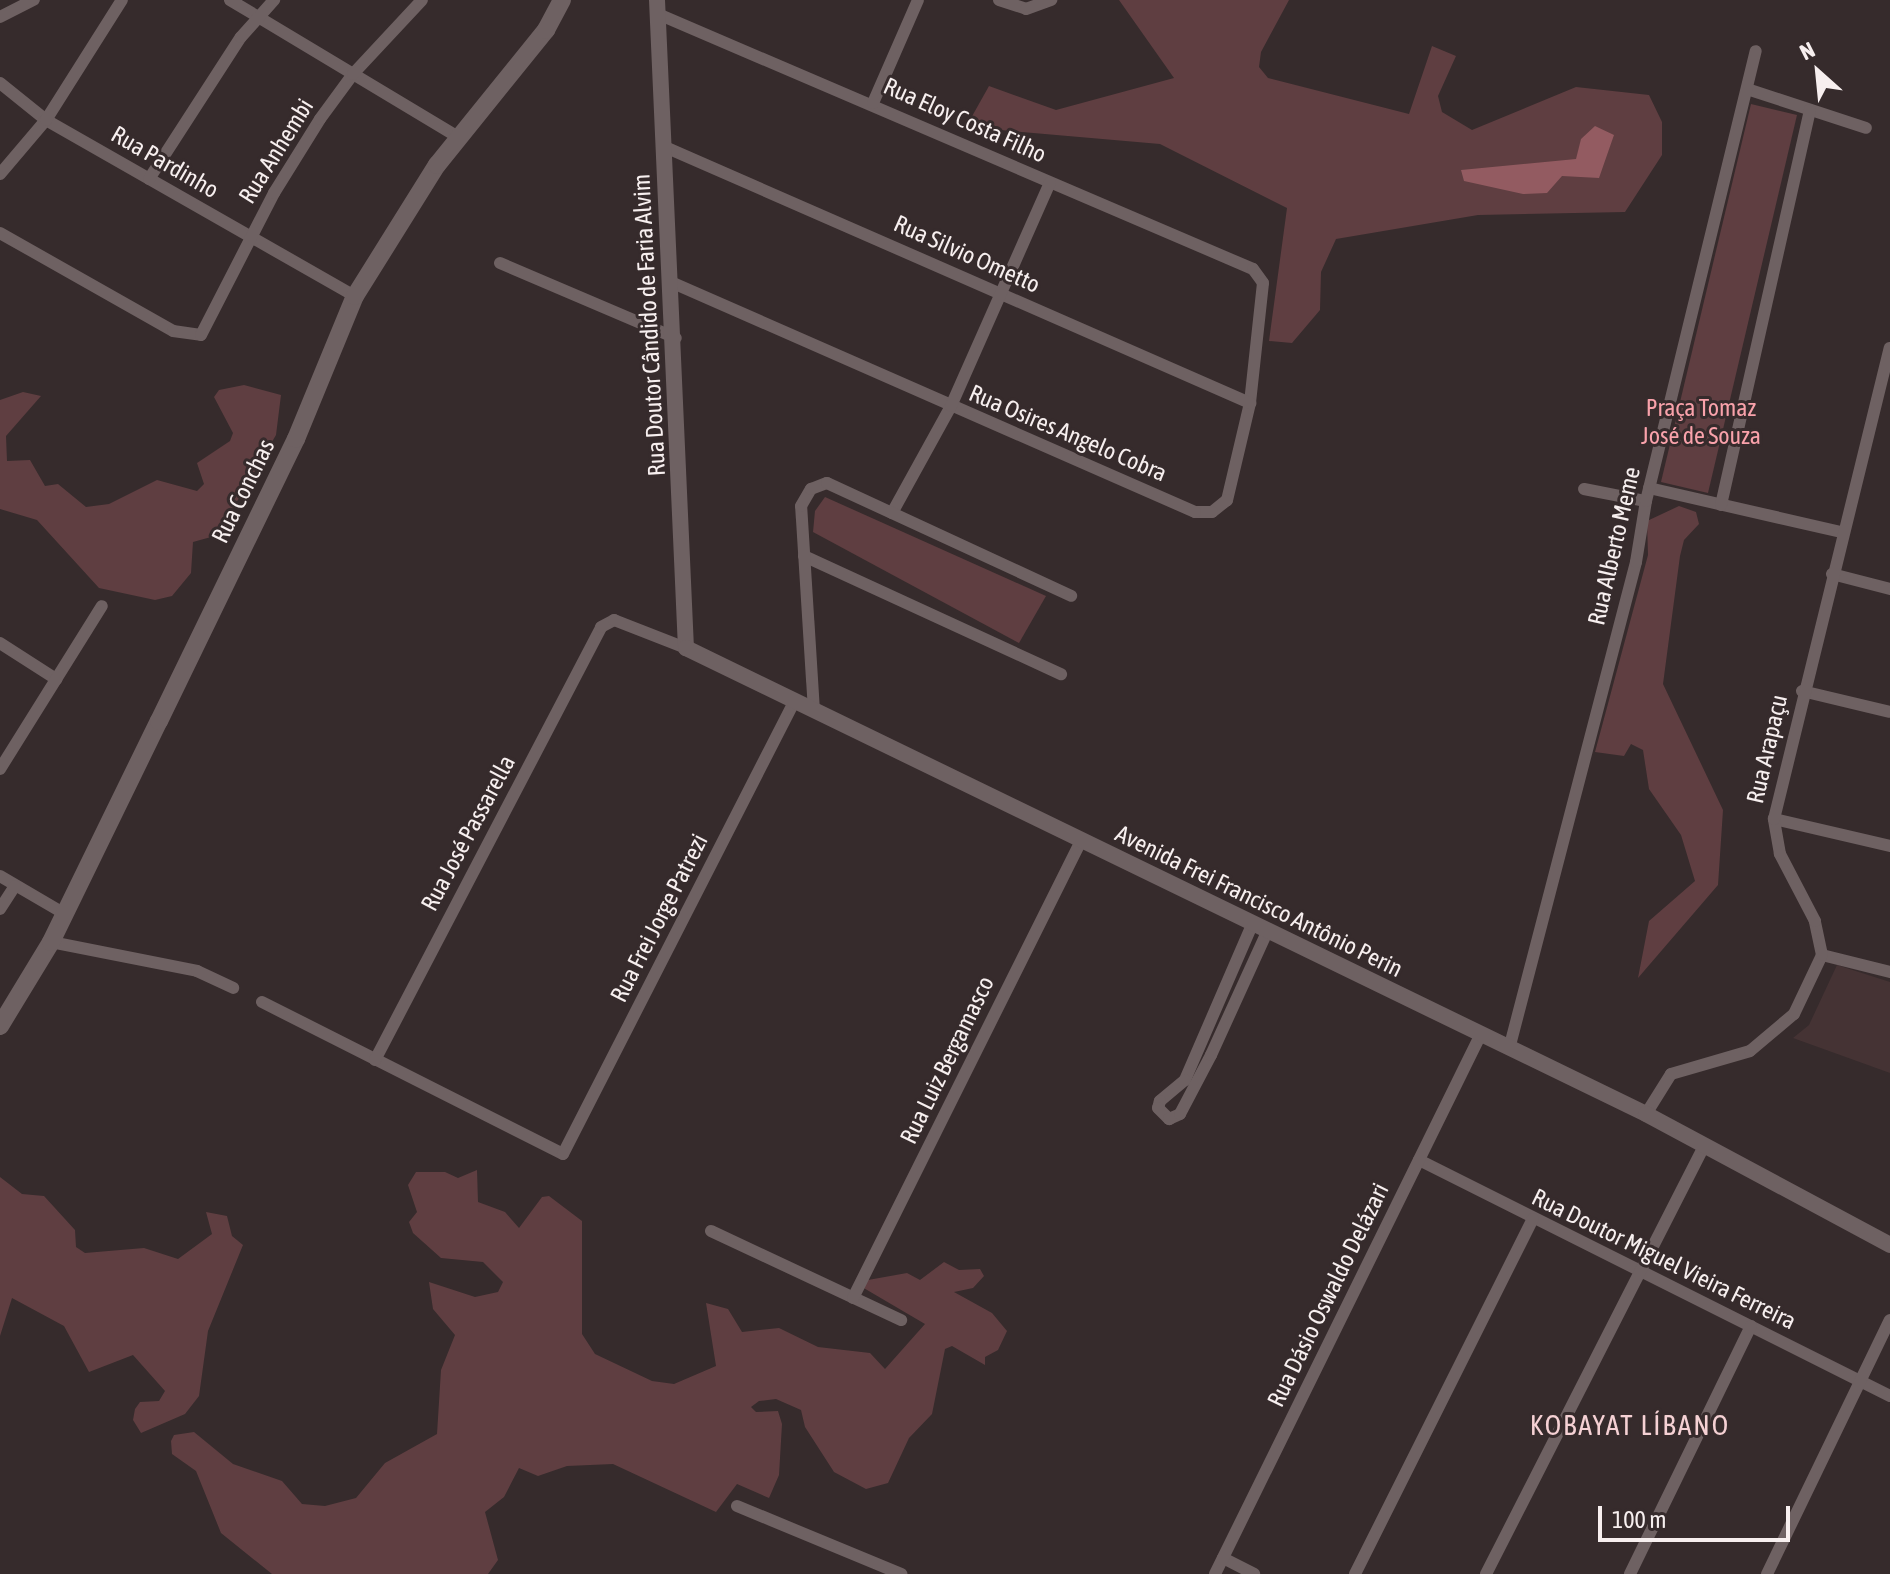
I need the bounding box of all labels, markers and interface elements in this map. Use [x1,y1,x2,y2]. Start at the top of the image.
north arrow [1778,32,1858,112]
text: N [1795,36,1819,65]
street label: Rua Eloy Costa Filho [879,71,1051,169]
street label: Rua Anhembi [232,93,320,209]
street label: Rua Pardinho [106,120,224,204]
street label: Rua Doutor Cândido de Faria Alvim [627,173,671,477]
street label: Rua Silvio Ometto [890,209,1044,299]
street label: Rua Osires Angelo Cobra [965,378,1171,488]
park label: Praça Tomaz José de Souza [1641,394,1761,450]
street label: Rua Conchas [206,434,280,548]
street label: Rua Alberto Meme [1582,464,1646,628]
street label: Rua Arapaçu [1741,692,1793,806]
street label: Rua José Passarella [415,750,521,916]
street label: Avenida Frei Francisco Antônio Perin [1111,819,1407,983]
street label: Rua Frei Jorge Patrezi [604,829,714,1007]
street label: Rua Luiz Bergamasco [894,971,1000,1149]
street label: Rua Dásio Oswaldo Delázari [1261,1178,1395,1412]
street label: Rua Doutor Miguel Vieira Ferreira [1527,1183,1801,1335]
district label: KOBAYAT LÍBANO [1530,1408,1730,1442]
scale bar [1602,1490,1794,1540]
text: 100 m [1612,1506,1666,1533]

